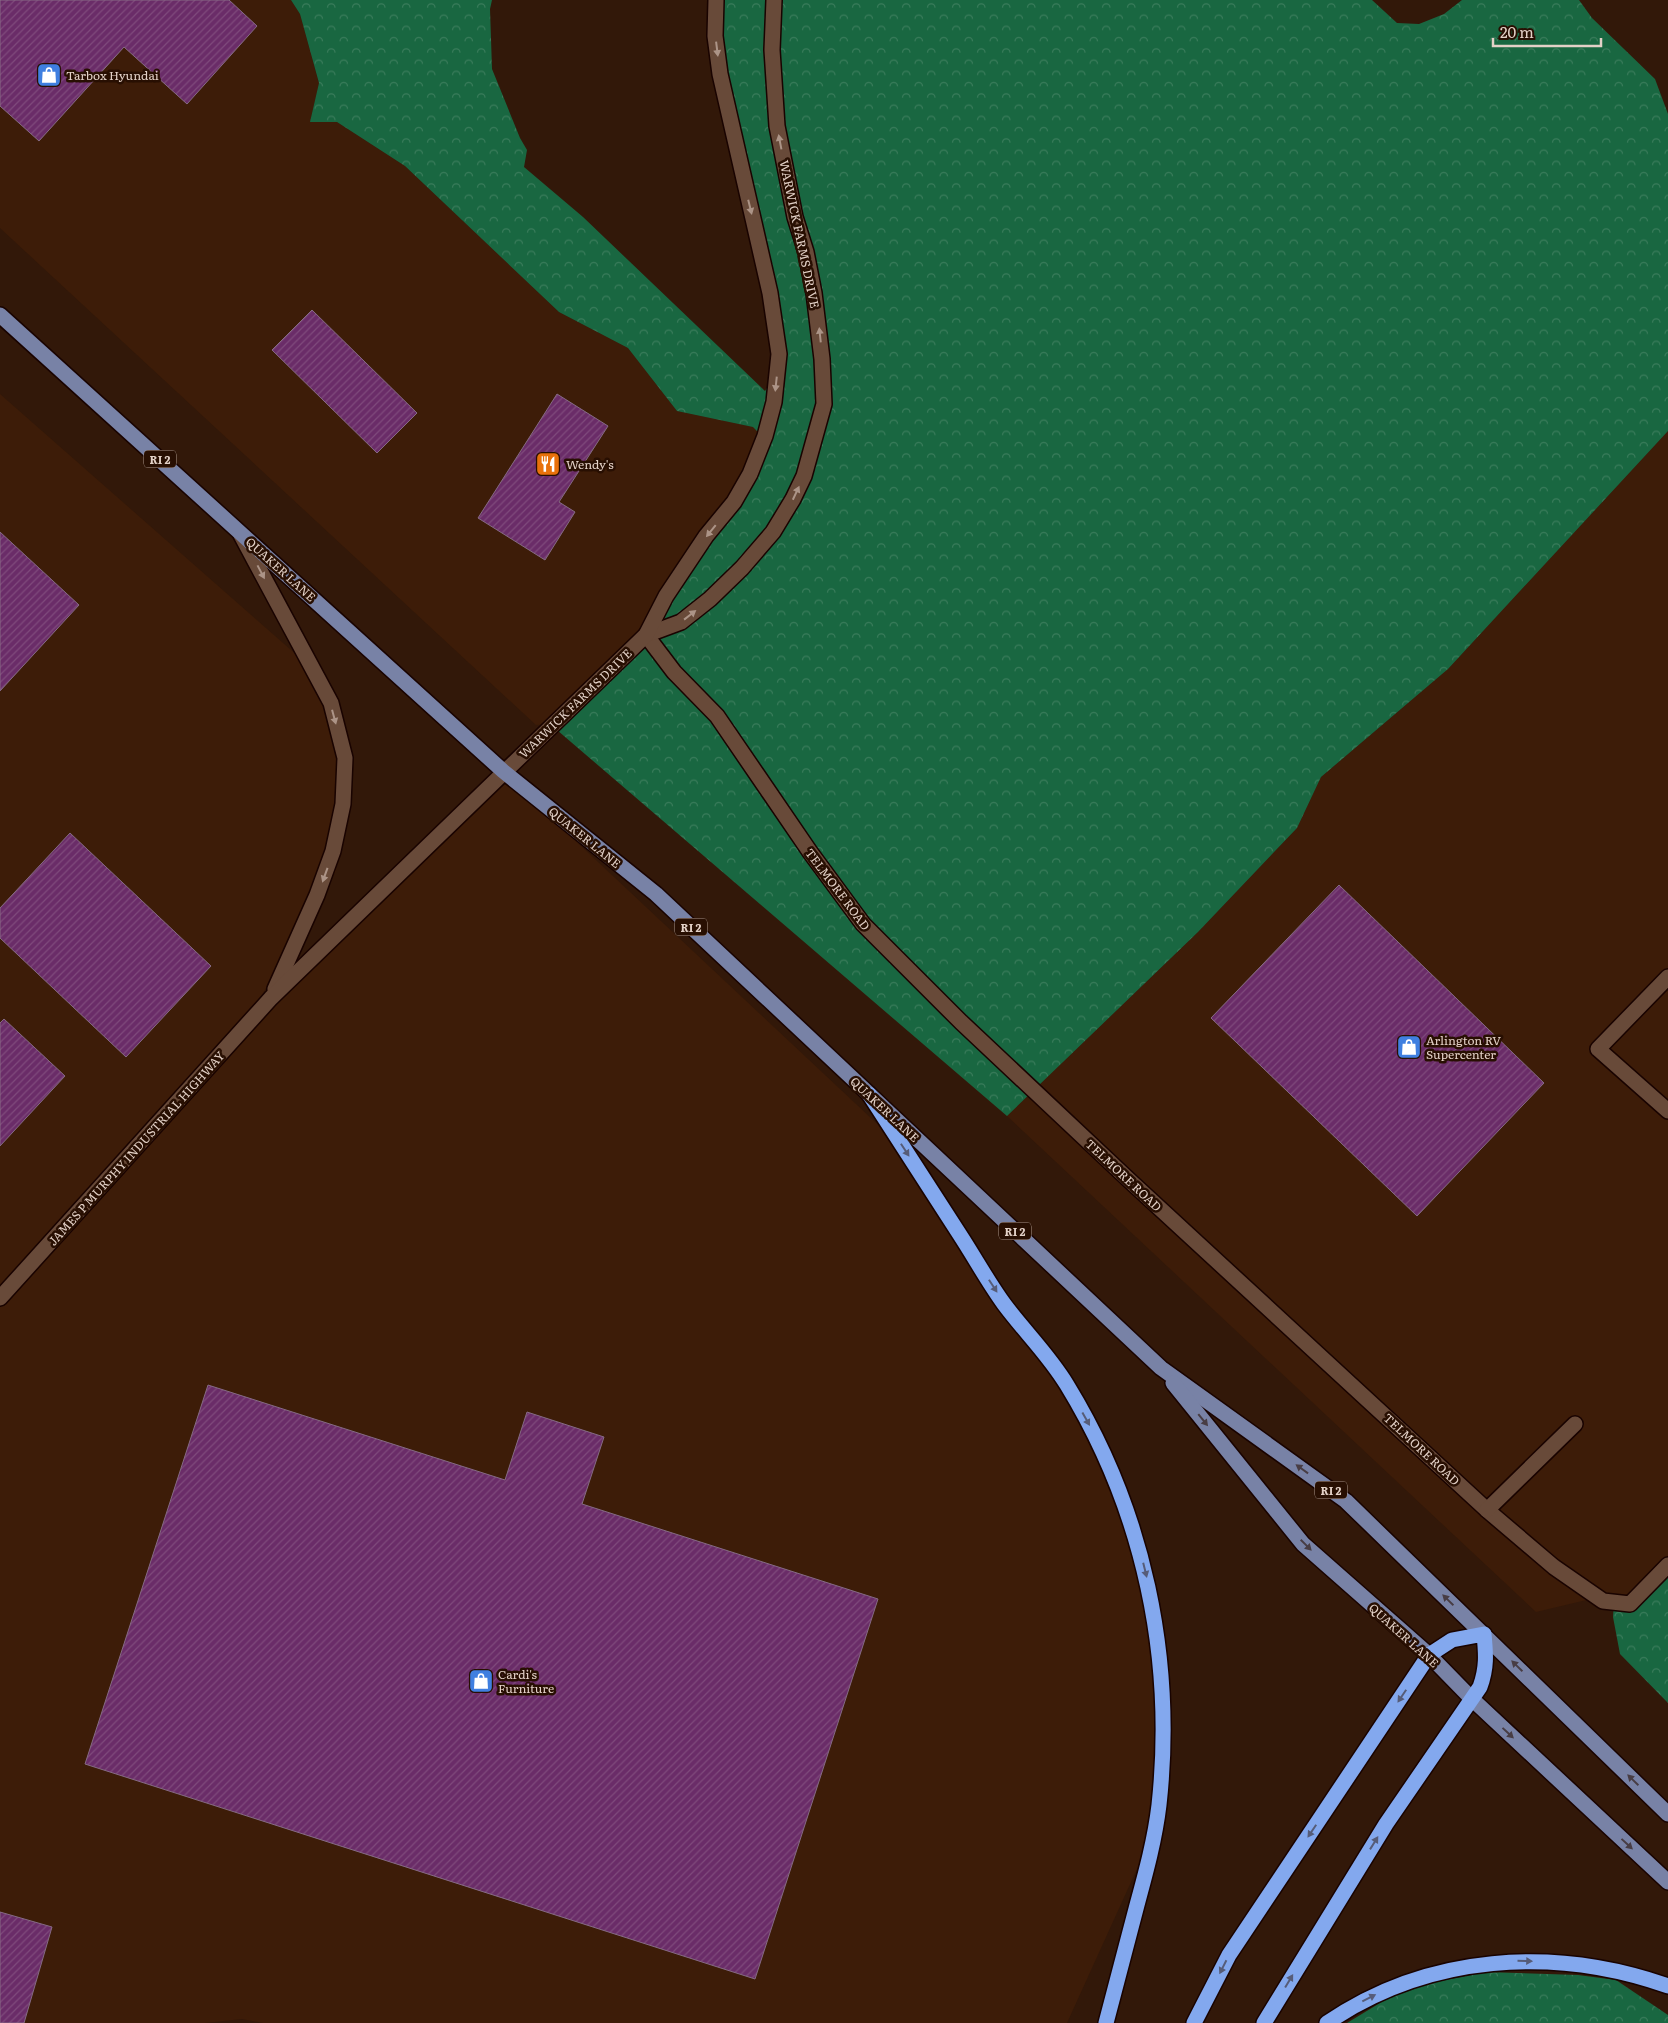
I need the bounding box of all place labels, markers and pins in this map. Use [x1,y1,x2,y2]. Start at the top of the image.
shop icon: Tarbox Hyundai [36,62,62,88]
place label: Tarbox Hyundai [66,66,159,84]
restaurant icon: Wendy's [535,451,561,477]
place label: Wendy's [566,455,614,473]
place label: Arlington RV Supercenter [1426,1031,1501,1063]
shop icon: Arlington RV Supercenter [1396,1034,1422,1060]
place label: Cardi's Furniture [498,1665,554,1697]
shop icon: Cardi's Furniture [468,1668,494,1694]

